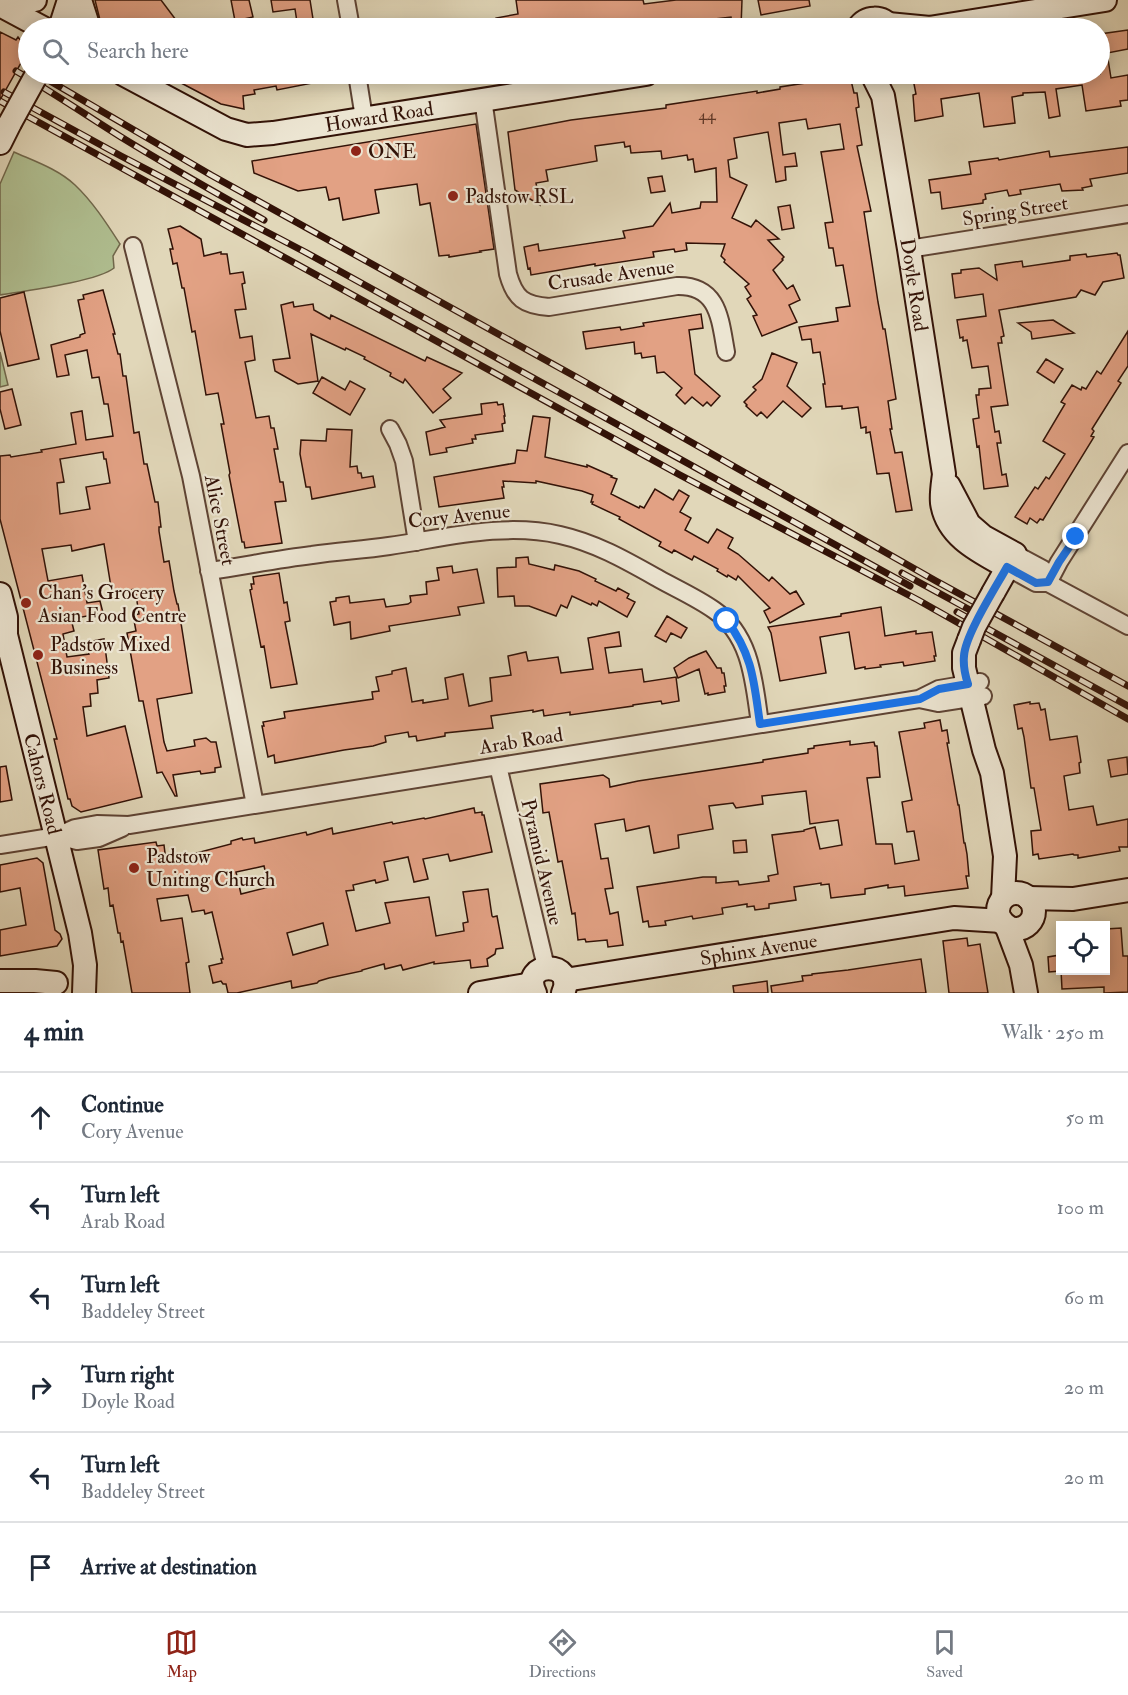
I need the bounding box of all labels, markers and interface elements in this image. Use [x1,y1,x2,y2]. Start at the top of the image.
search box [18,18,1110,84]
icon: search [39,35,72,68]
text: Search here [87,37,189,65]
street label: Howard Road [323,95,435,137]
house number: 44 [698,105,717,125]
place label: ONE [368,139,416,164]
marker: ONE [349,144,363,158]
place label: Padstow RSL [465,184,574,209]
marker: Padstow RSL [446,189,460,203]
street label: Spring Street [960,190,1070,233]
street label: Doyle Road [895,236,934,333]
street label: Crusade Avenue [546,254,676,296]
street label: Alice Street [199,472,241,568]
street label: Cory Avenue [407,498,511,534]
route end [1062,523,1088,549]
place label: Chan's Grocery Asian Food Centre [37,580,186,628]
marker: Chan's Grocery Asian Food Centre [19,596,33,610]
route start [713,607,739,633]
place label: Padstow Mixed Business [50,632,170,680]
marker: Padstow Mixed Business [31,648,45,662]
street label: Arab Road [476,722,565,760]
street label: Cahors Road [18,731,68,837]
street label: Pyramid Avenue [515,796,569,928]
place label: Padstow Uniting Church [146,844,276,892]
marker: Padstow Uniting Church [127,861,141,875]
map controls [1056,921,1110,975]
button: locate [1056,921,1110,975]
street label: Sphinx Avenue [698,927,819,971]
text: 4 min [24,1016,84,1048]
text: Walk · 250 m [1001,1020,1104,1045]
text: Continue [81,1091,164,1119]
icon: ahead [24,1101,57,1134]
text: 50 m [1065,1105,1104,1130]
text: Cory Avenue [81,1119,184,1144]
text: Turn left [81,1181,160,1209]
icon: left [24,1191,57,1224]
text: 100 m [1057,1195,1104,1220]
text: Arab Road [81,1209,165,1234]
text: Turn left [81,1271,160,1299]
icon: left [24,1281,57,1314]
text: 60 m [1064,1285,1104,1310]
text: Baddeley Street [81,1299,205,1324]
text: Turn right [81,1361,174,1389]
icon: right [24,1371,57,1404]
text: 20 m [1064,1375,1104,1400]
text: Doyle Road [81,1389,175,1414]
text: Turn left [81,1451,160,1479]
icon: left [24,1461,57,1494]
text: 20 m [1064,1465,1104,1490]
text: Baddeley Street [81,1479,205,1504]
icon: arrive [24,1551,57,1584]
text: Arrive at destination [81,1553,257,1581]
tab: Map [165,1626,198,1682]
tab: Directions [529,1626,596,1682]
tab: Saved [926,1626,963,1682]

